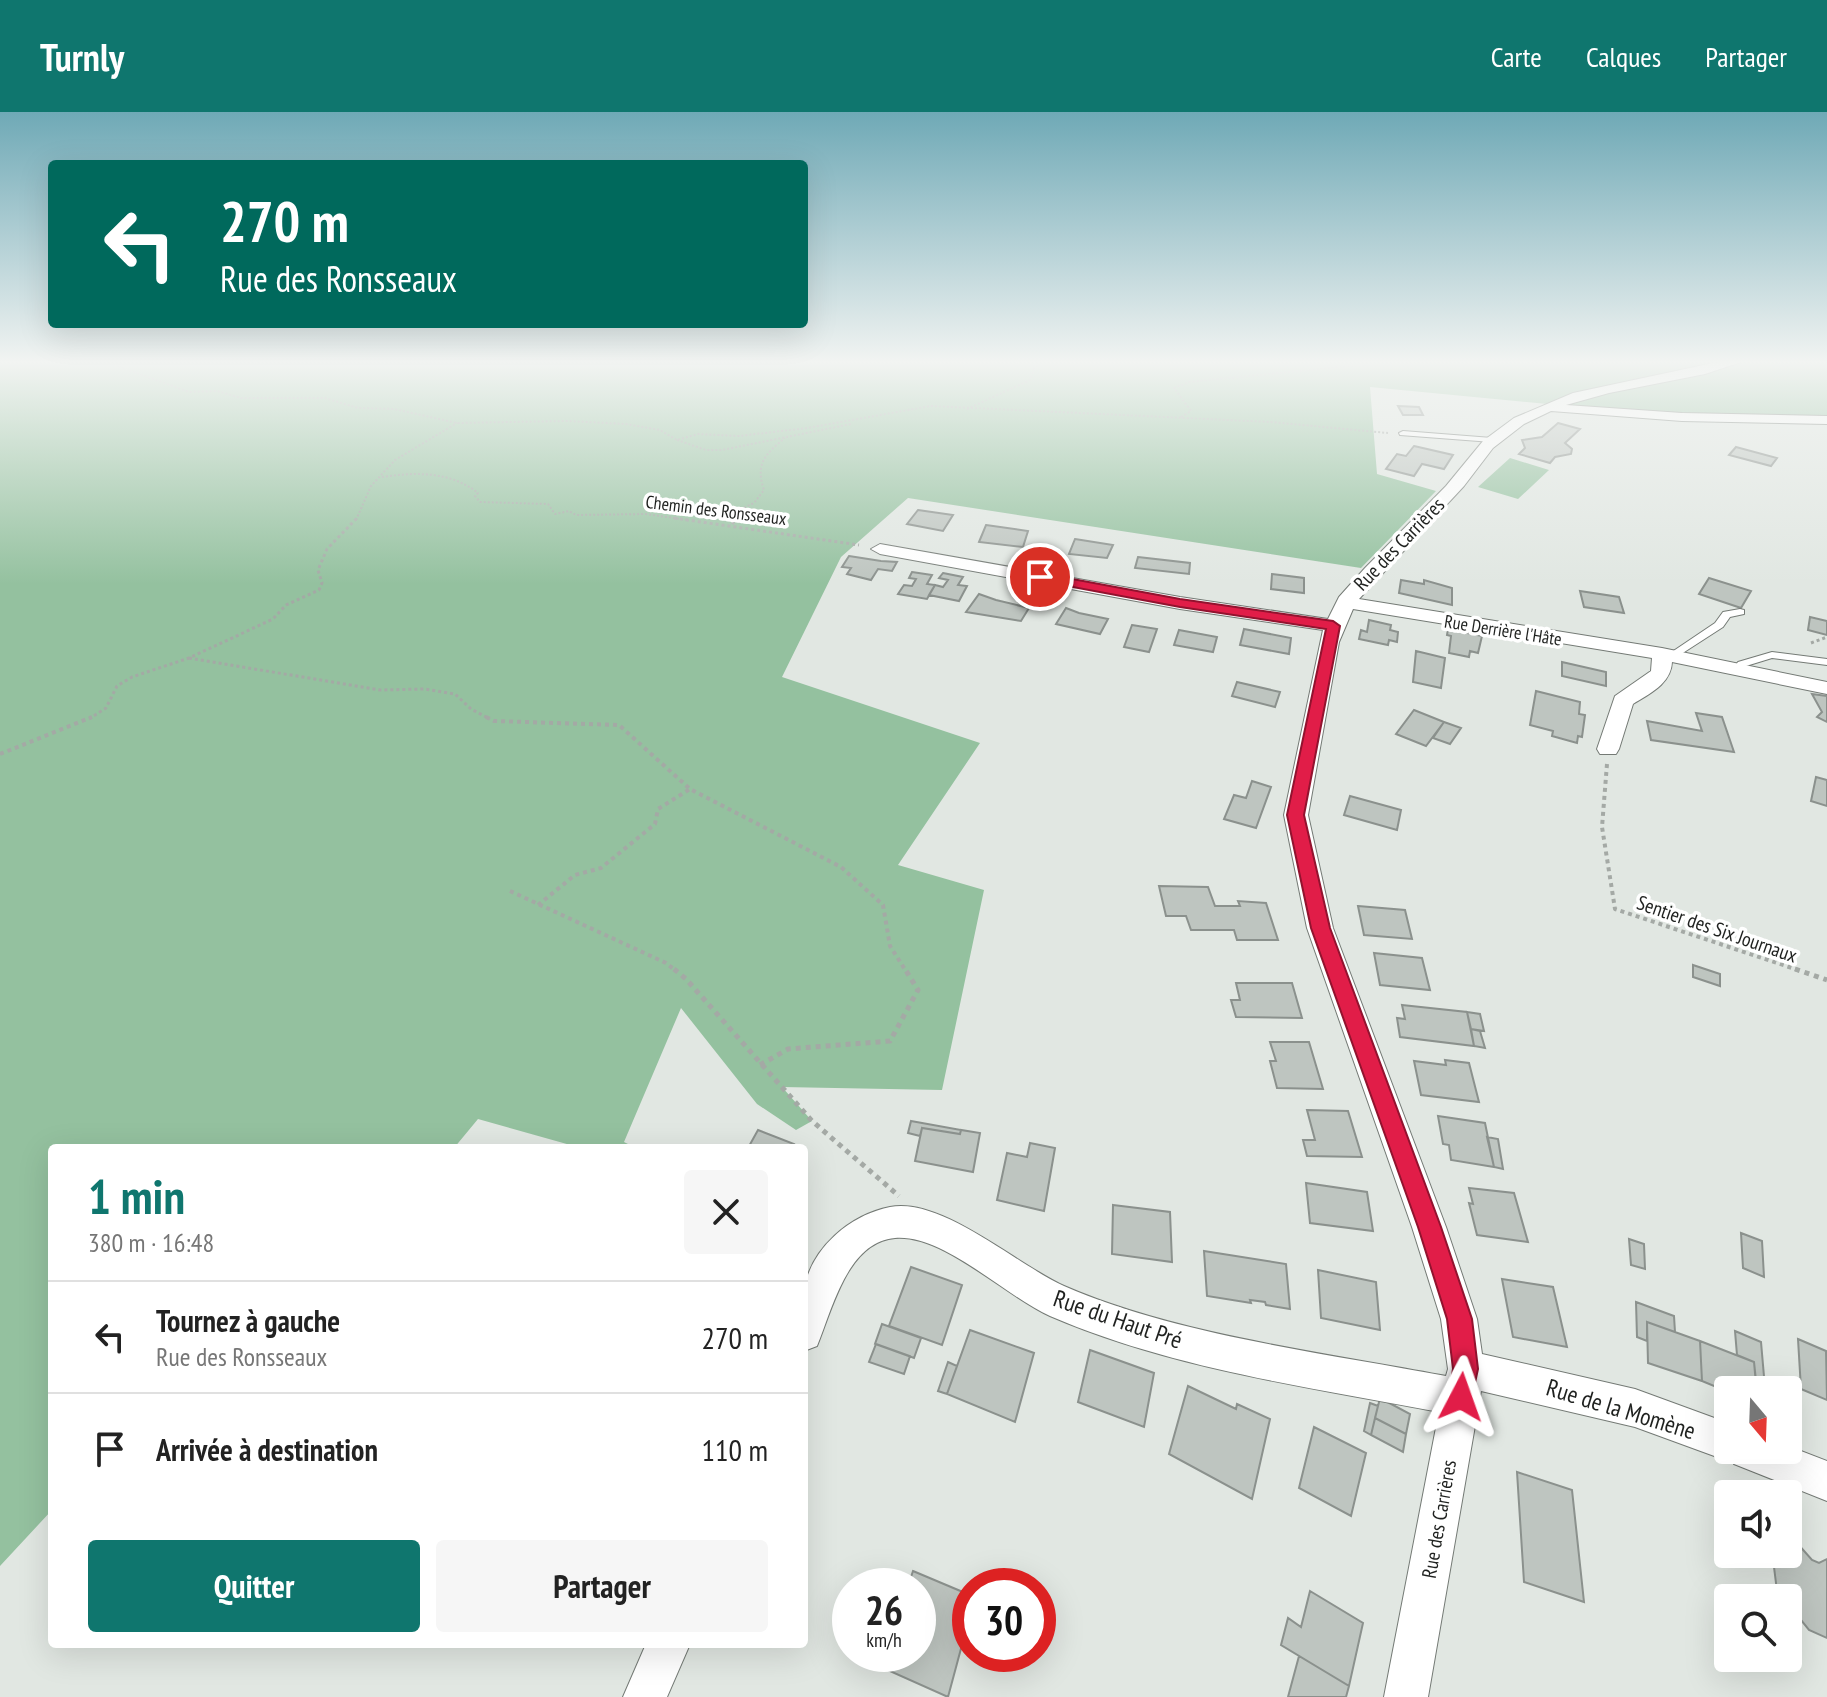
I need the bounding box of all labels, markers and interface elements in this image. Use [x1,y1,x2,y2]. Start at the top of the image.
text: Turnly [40,32,124,81]
text: Carte [1491,38,1542,75]
text: Calques [1586,38,1661,75]
text: Partager [1705,38,1787,75]
text: 270 m [220,185,349,257]
icon: left [88,192,192,296]
text: Rue des Ronsseaux [220,255,457,302]
street label: Chemin des Ronsseaux [644,490,788,530]
street label: Rue des Carrières [1348,492,1450,596]
pin [1006,543,1074,611]
icon: arrive [1018,555,1062,599]
street label: Rue Derrière l'Hâte [1443,609,1563,651]
street label: Sentier des Six Journaux [1634,889,1800,969]
text: 1 min [88,1165,185,1227]
button: close [684,1170,768,1254]
text: 380 m · 16:48 [88,1226,214,1259]
street label: Rue du Haut Pré [1050,1283,1186,1355]
text: Tournez à gauche [156,1301,340,1340]
icon: left [88,1315,132,1359]
text: 270 m [702,1318,768,1357]
text: Rue des Ronsseaux [156,1340,327,1373]
position arrow [1419,1355,1503,1439]
street label: Rue de la Momène [1543,1372,1699,1446]
north arrow [1714,1376,1802,1464]
map controls [1714,1376,1802,1672]
icon: arrive [88,1427,132,1471]
text: Arrivée à destination [156,1430,378,1469]
text: 110 m [702,1430,768,1469]
street label: Rue des Carrières [1416,1458,1462,1580]
button: sound [1714,1480,1802,1568]
button: Quitter [88,1540,420,1632]
button: Partager [436,1540,768,1632]
speed limit sign: 30 [952,1568,1056,1672]
text: 26 [865,1584,903,1636]
button: search [1714,1584,1802,1672]
text: km/h [866,1627,902,1653]

